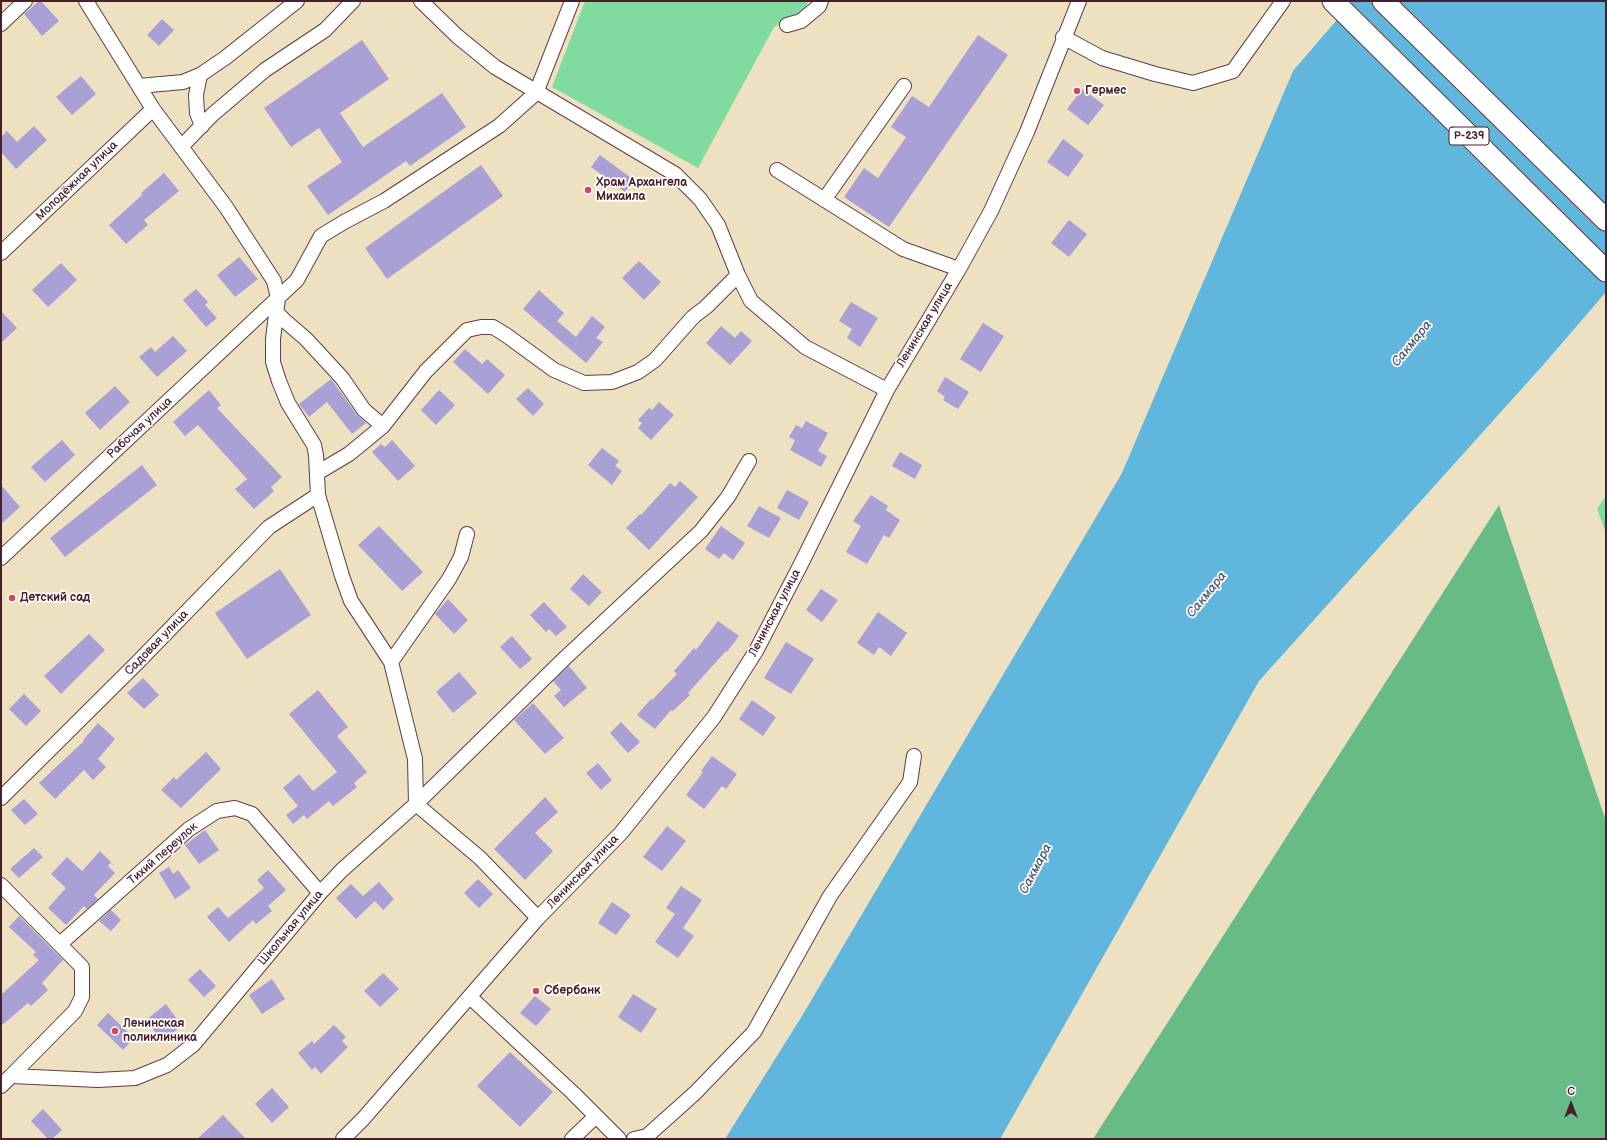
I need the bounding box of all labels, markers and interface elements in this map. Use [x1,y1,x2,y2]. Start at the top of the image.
place label: Гермес [1085,84,1126,98]
marker: Гермес [1072,86,1082,96]
road number: Р-239 [1449,127,1489,145]
street label: Молодёжная улица [33,138,121,224]
place label: Храм Архангела Михаила [596,176,687,204]
marker: Храм Архангела Михаила [583,185,593,195]
street label: Ленинская улица [894,280,956,370]
water label: Сакмара [1389,318,1435,370]
street label: Рабочая улица [104,394,176,462]
street label: Ленинская улица [746,567,804,659]
water label: Сакмара [1184,569,1230,621]
place label: Детский сад [20,591,90,605]
marker: Детский сад [7,593,17,603]
street label: Садовая улица [122,607,192,679]
street label: Тихий переулок [125,820,201,888]
street label: Ленинская улица [544,832,622,912]
water label: Сакмара [1016,841,1056,897]
street label: Школьная улица [255,887,327,969]
place label: Сбербанк [544,984,601,998]
marker: Сбербанк [531,986,541,996]
place label: Ленинская поликлиника [123,1017,197,1045]
marker: Ленинская поликлиника [110,1026,120,1036]
north arrow [1551,1084,1591,1124]
text: С [1567,1085,1575,1098]

